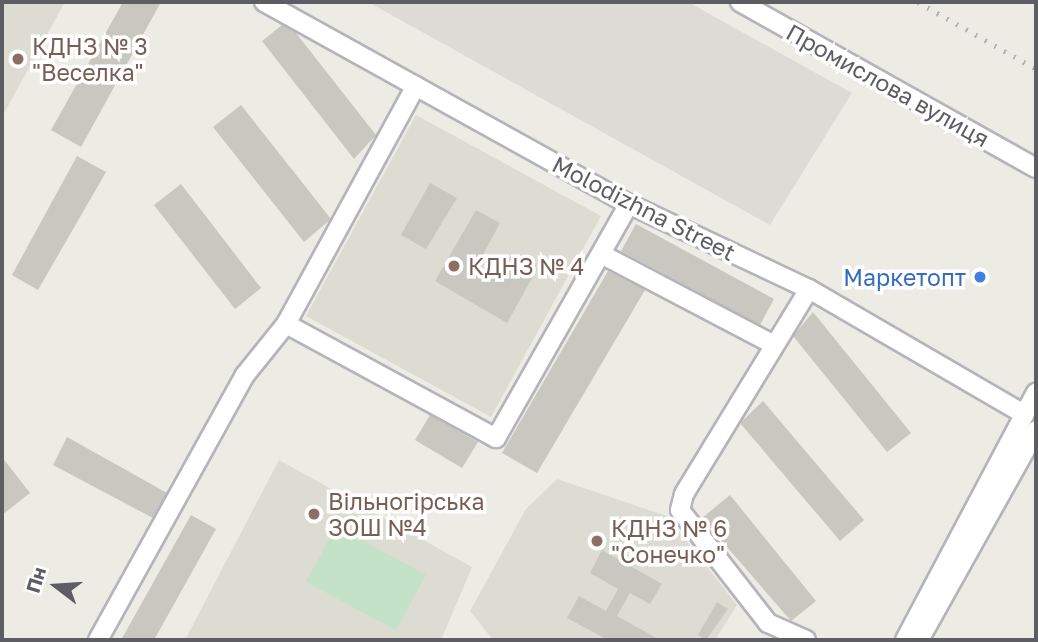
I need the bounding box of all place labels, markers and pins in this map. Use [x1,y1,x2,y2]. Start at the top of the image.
place label: КДНЗ № 3 "Веселка" [32,32,148,86]
marker: КДНЗ № 3 "Веселка" [10,51,26,67]
place label: КДНЗ № 4 [468,252,584,280]
marker: КДНЗ № 4 [446,258,462,274]
place label: Маркетопт [843,263,966,291]
marker: Маркетопт [972,269,988,285]
place label: Вільногірська ЗОШ №4 [328,487,484,541]
marker: Вільногірська ЗОШ №4 [306,506,322,522]
place label: КДНЗ № 6 "Сонечко" [611,514,727,568]
marker: КДНЗ № 6 "Сонечко" [589,533,605,549]

